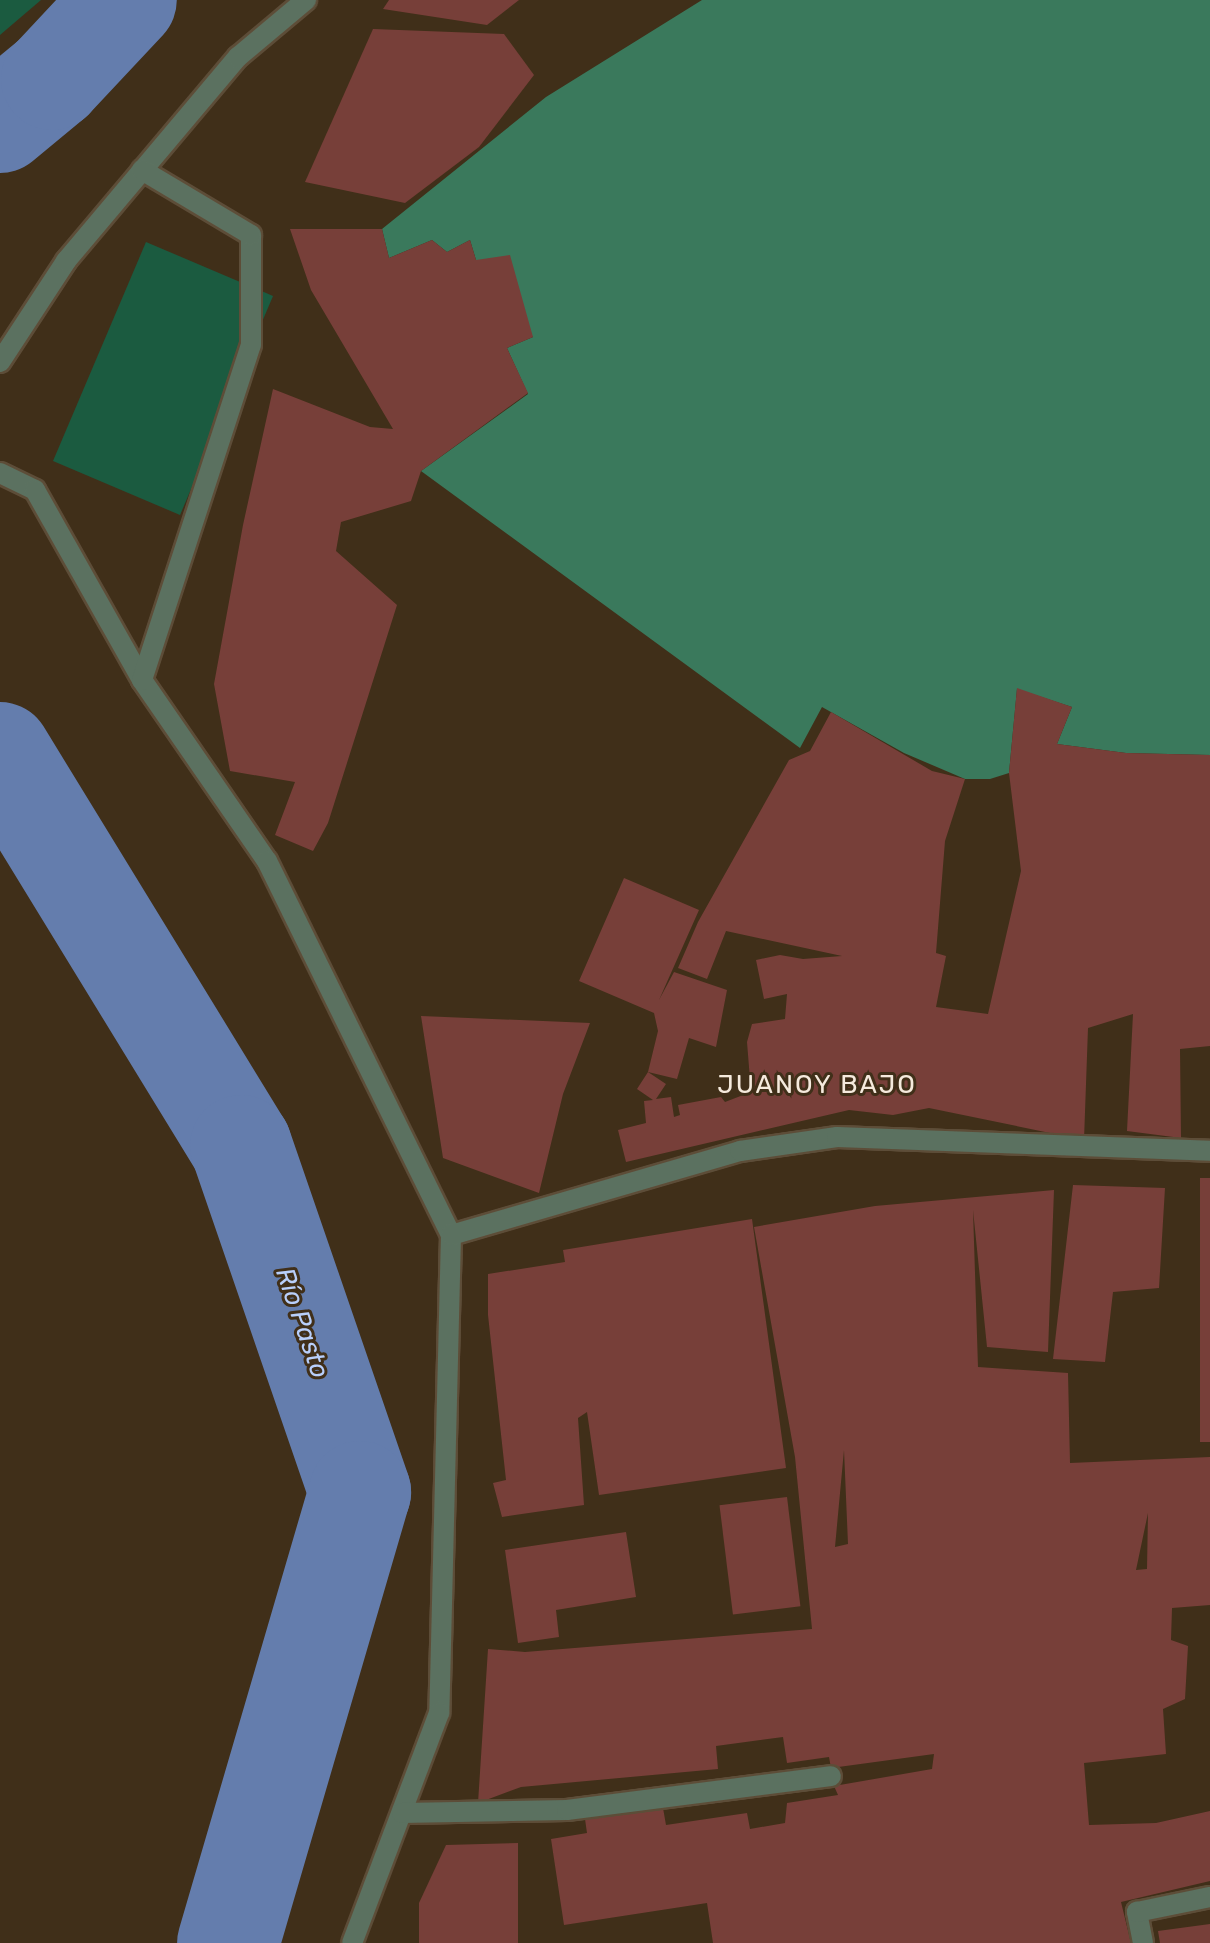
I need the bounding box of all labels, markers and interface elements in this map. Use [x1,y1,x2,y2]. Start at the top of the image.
district label: JUANOY BAJO [717,1069,917,1101]
water label: Río Pasto [269,1264,335,1382]

